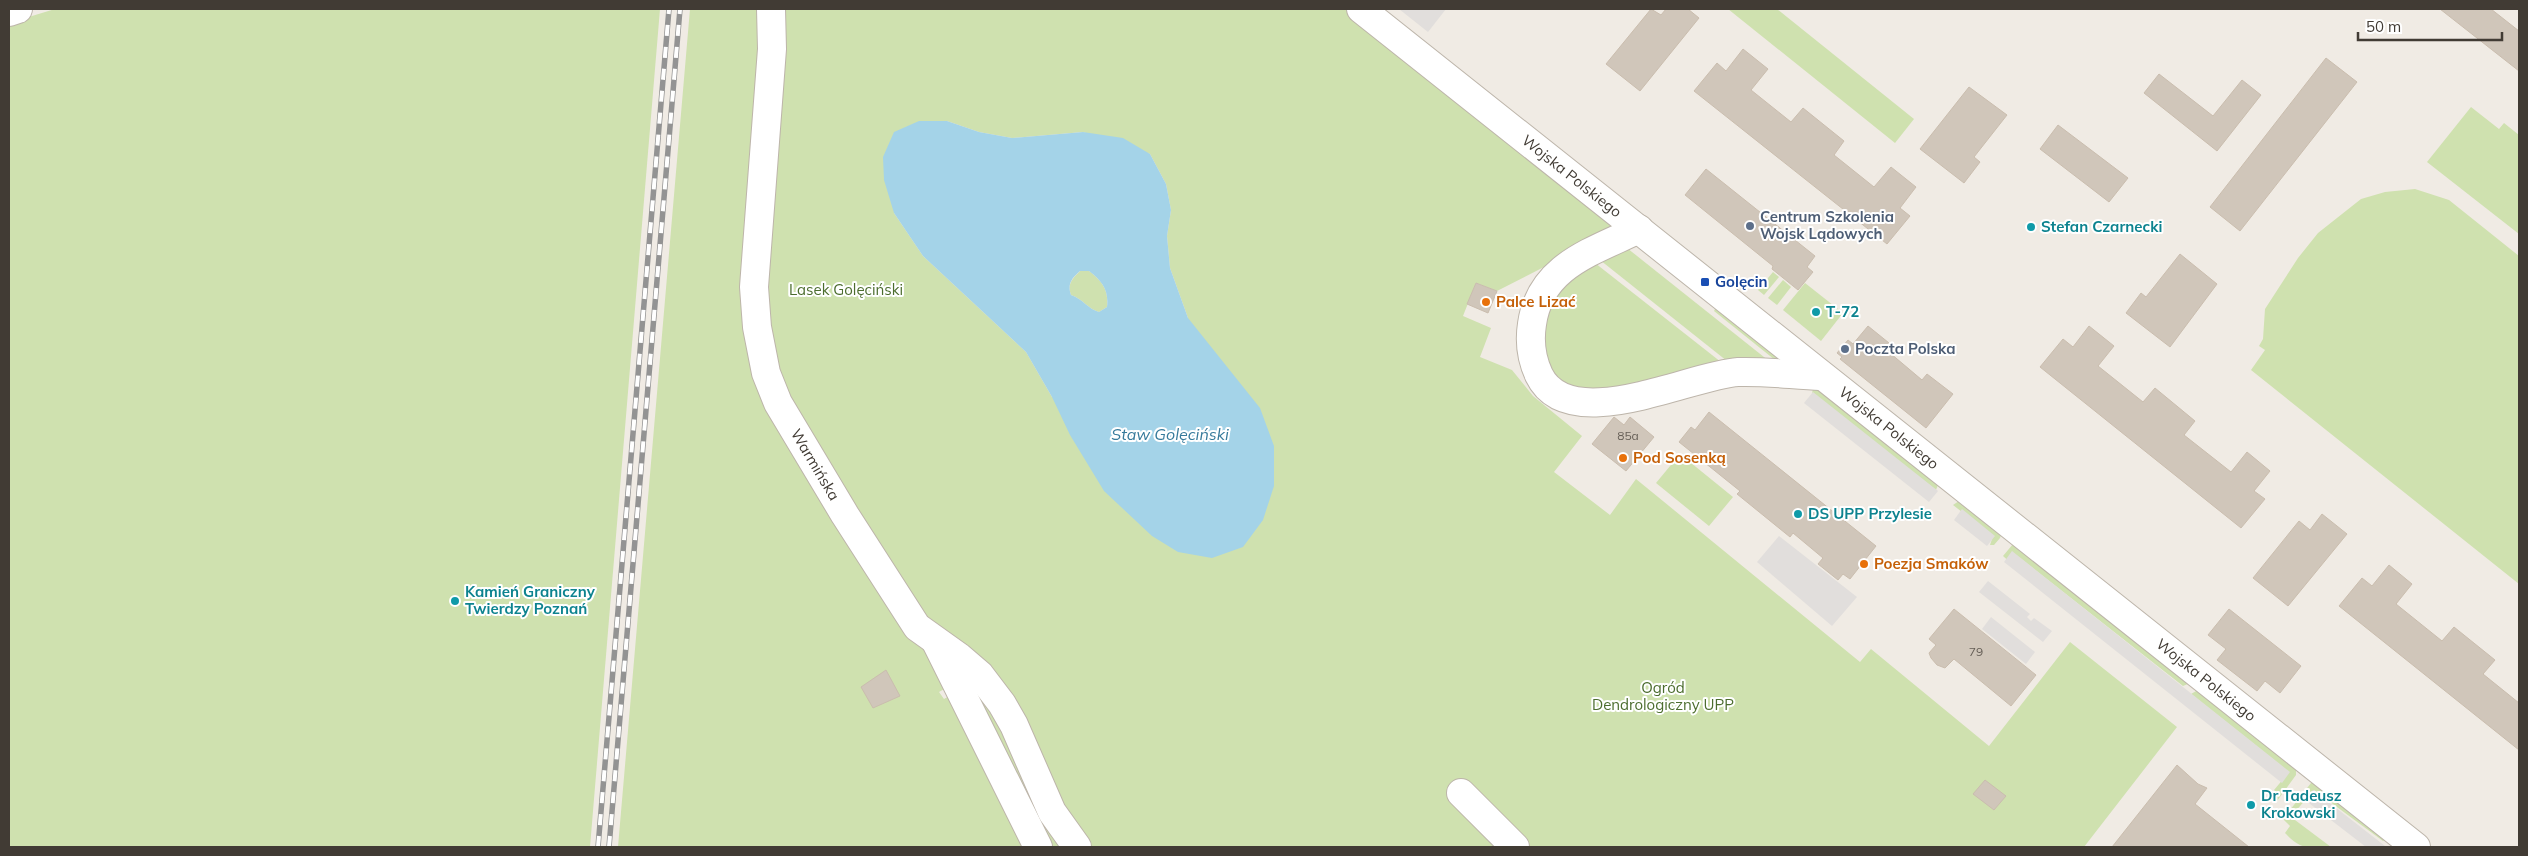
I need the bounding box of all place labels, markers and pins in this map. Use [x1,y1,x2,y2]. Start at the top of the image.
place label: Centrum Szkolenia Wojsk Lądowych [1760,207,1894,243]
place label: Stefan Czarnecki [2041,217,2162,236]
marker: Centrum Szkolenia Wojsk Lądowych [1744,220,1756,232]
marker: Stefan Czarnecki [2025,221,2037,233]
place label: Golęcin [1715,272,1768,291]
marker: Golęcin [1699,276,1711,288]
place label: Palce Lizać [1496,292,1576,311]
marker: Palce Lizać [1480,296,1492,308]
place label: T-72 [1826,302,1859,321]
marker: T-72 [1810,306,1822,318]
place label: Poczta Polska [1855,339,1955,358]
marker: Poczta Polska [1839,343,1851,355]
place label: Pod Sosenką [1633,448,1726,467]
marker: Pod Sosenką [1617,452,1629,464]
place label: DS UPP Przylesie [1808,504,1932,523]
marker: DS UPP Przylesie [1792,508,1804,520]
place label: Poezja Smaków [1874,554,1989,573]
marker: Poezja Smaków [1858,558,1870,570]
place label: Kamień Graniczny Twierdzy Poznań [465,582,596,618]
marker: Kamień Graniczny Twierdzy Poznań [449,595,461,607]
place label: Dr Tadeusz Krokowski [2261,786,2342,822]
marker: Dr Tadeusz Krokowski [2245,799,2257,811]

